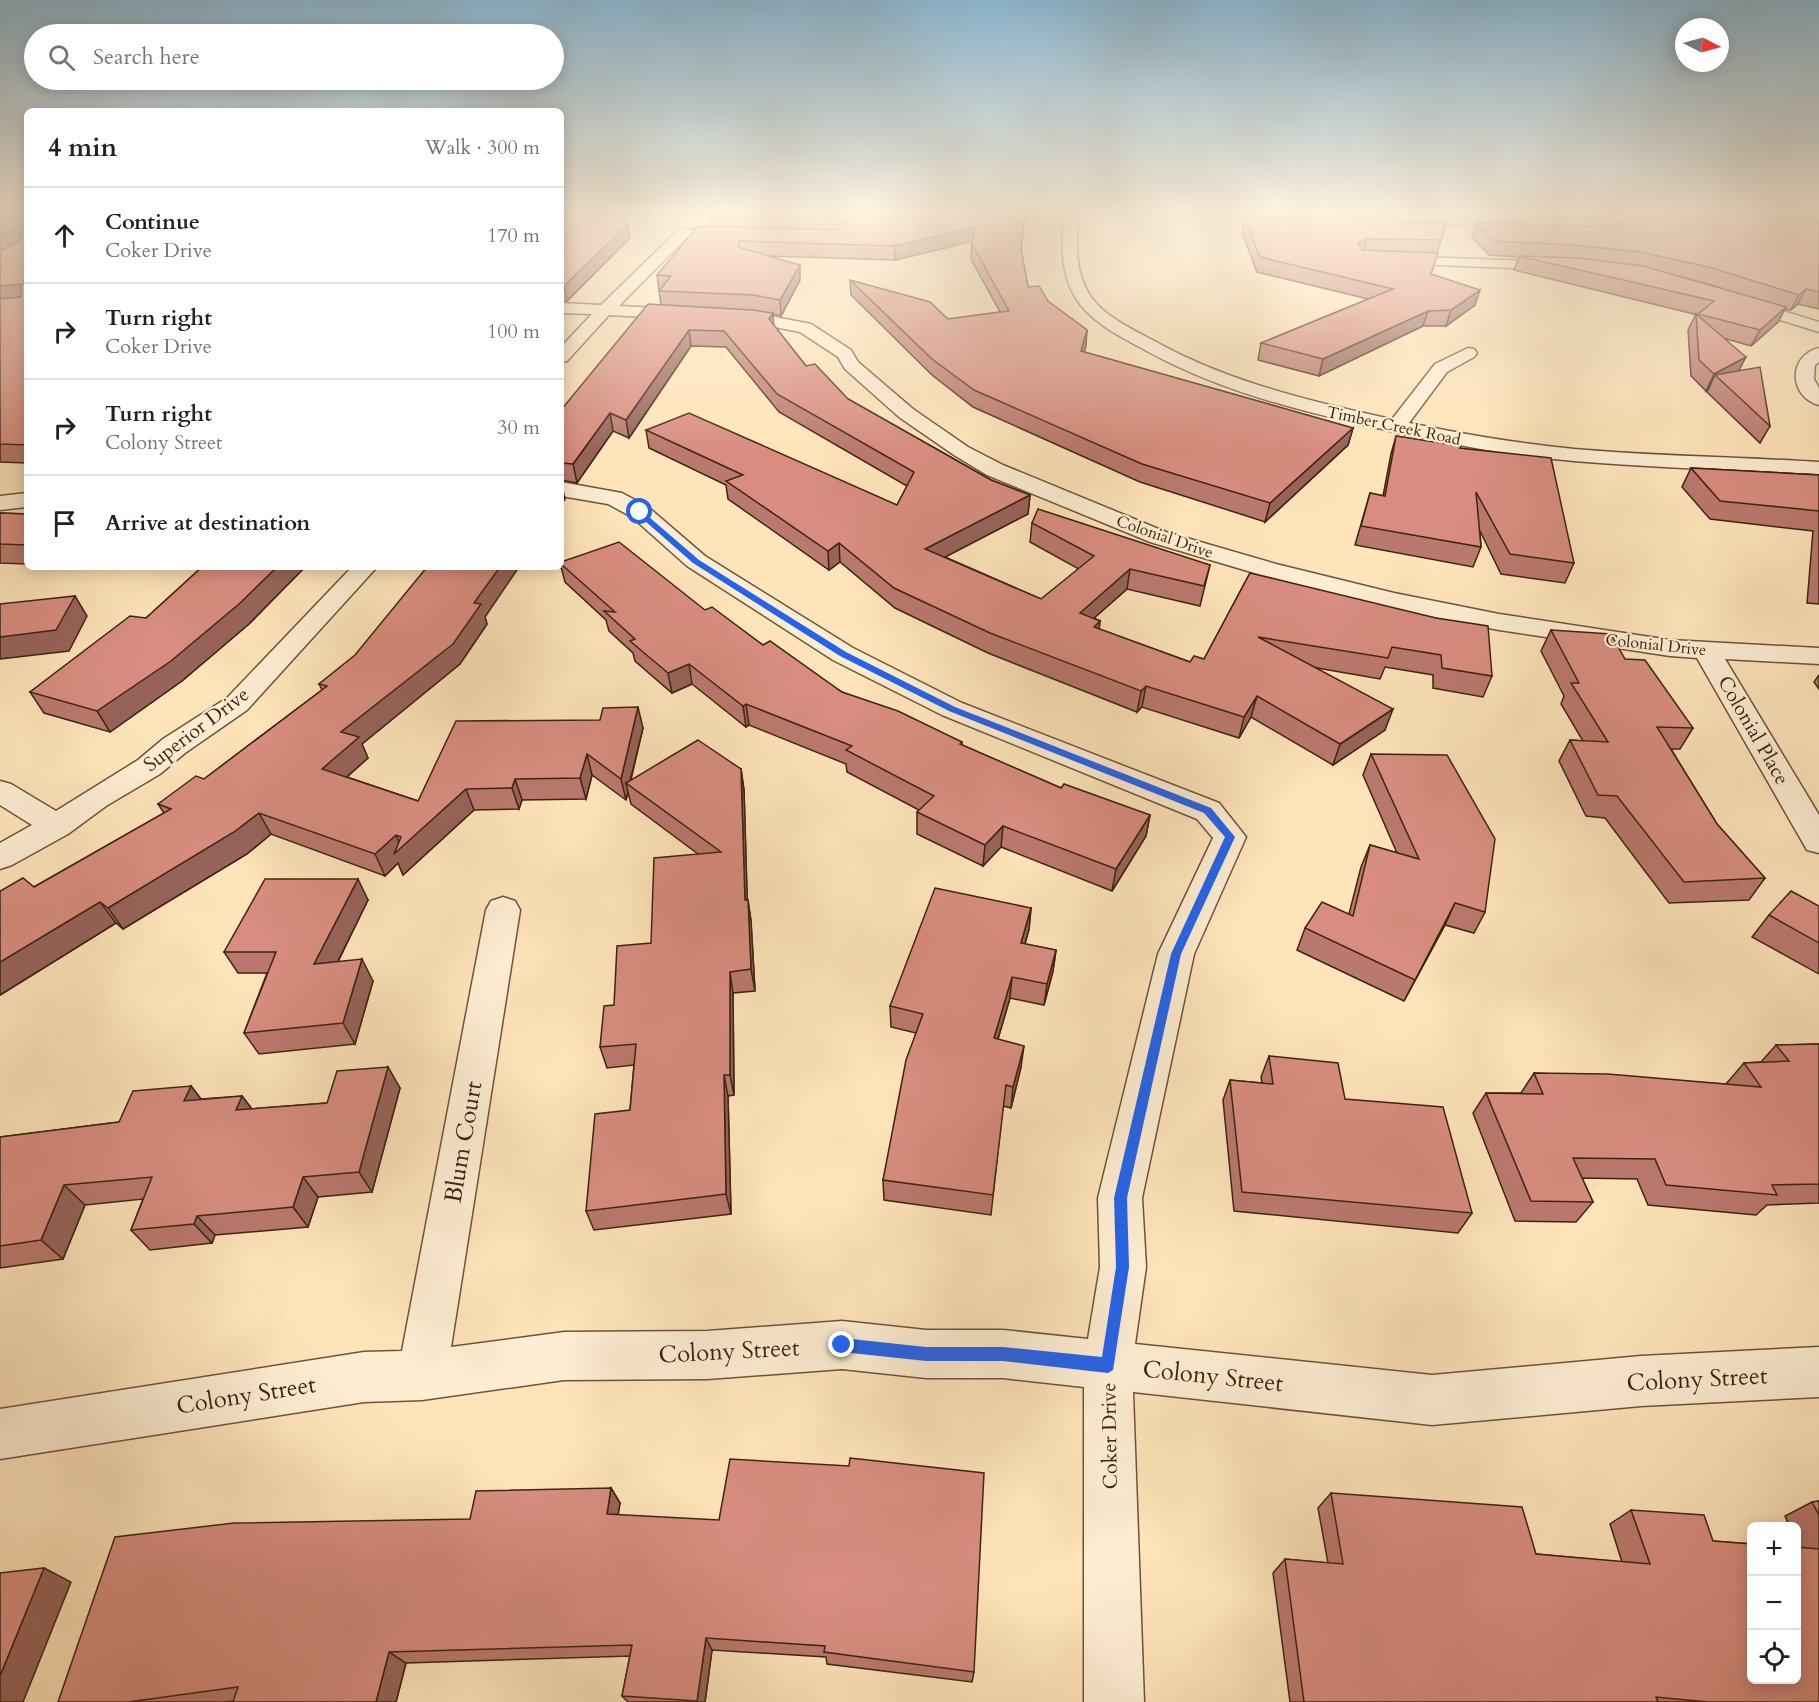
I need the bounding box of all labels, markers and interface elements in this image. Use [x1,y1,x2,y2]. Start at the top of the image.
north arrow [1675,18,1729,72]
search box [24,24,564,90]
icon: search [45,41,78,74]
text: Search here [93,42,200,72]
text: 4 min [48,130,117,165]
text: Walk · 300 m [425,134,540,161]
text: Continue [105,207,200,237]
icon: ahead [48,219,81,252]
text: 170 m [487,222,540,249]
text: Coker Drive [105,237,212,264]
text: Turn right [105,303,212,333]
icon: right [48,315,81,348]
text: 100 m [487,318,540,345]
text: Coker Drive [105,333,212,360]
text: Turn right [105,399,212,429]
street label: Timber Creek Road [1325,401,1463,451]
icon: right [48,411,81,444]
text: 30 m [497,414,540,441]
text: Colony Street [105,429,222,456]
route start [626,498,652,524]
icon: arrive [48,507,81,540]
text: Arrive at destination [105,508,310,538]
street label: Colonial Drive [1113,510,1216,564]
street label: Colonial Drive [1604,629,1707,661]
street label: Colonial Place [1711,671,1796,790]
street label: Superior Drive [138,681,255,778]
street label: Blum Court [437,1078,491,1206]
street label: Colony Street [658,1331,801,1372]
route end [828,1331,854,1357]
street label: Colony Street [1141,1353,1285,1400]
street label: Colony Street [1626,1359,1769,1400]
street label: Colony Street [174,1368,319,1423]
street label: Coker Drive [1095,1382,1124,1490]
map controls [1747,1522,1801,1684]
button: + [1747,1522,1801,1576]
button: − [1747,1576,1801,1630]
button: locate [1747,1630,1801,1684]

